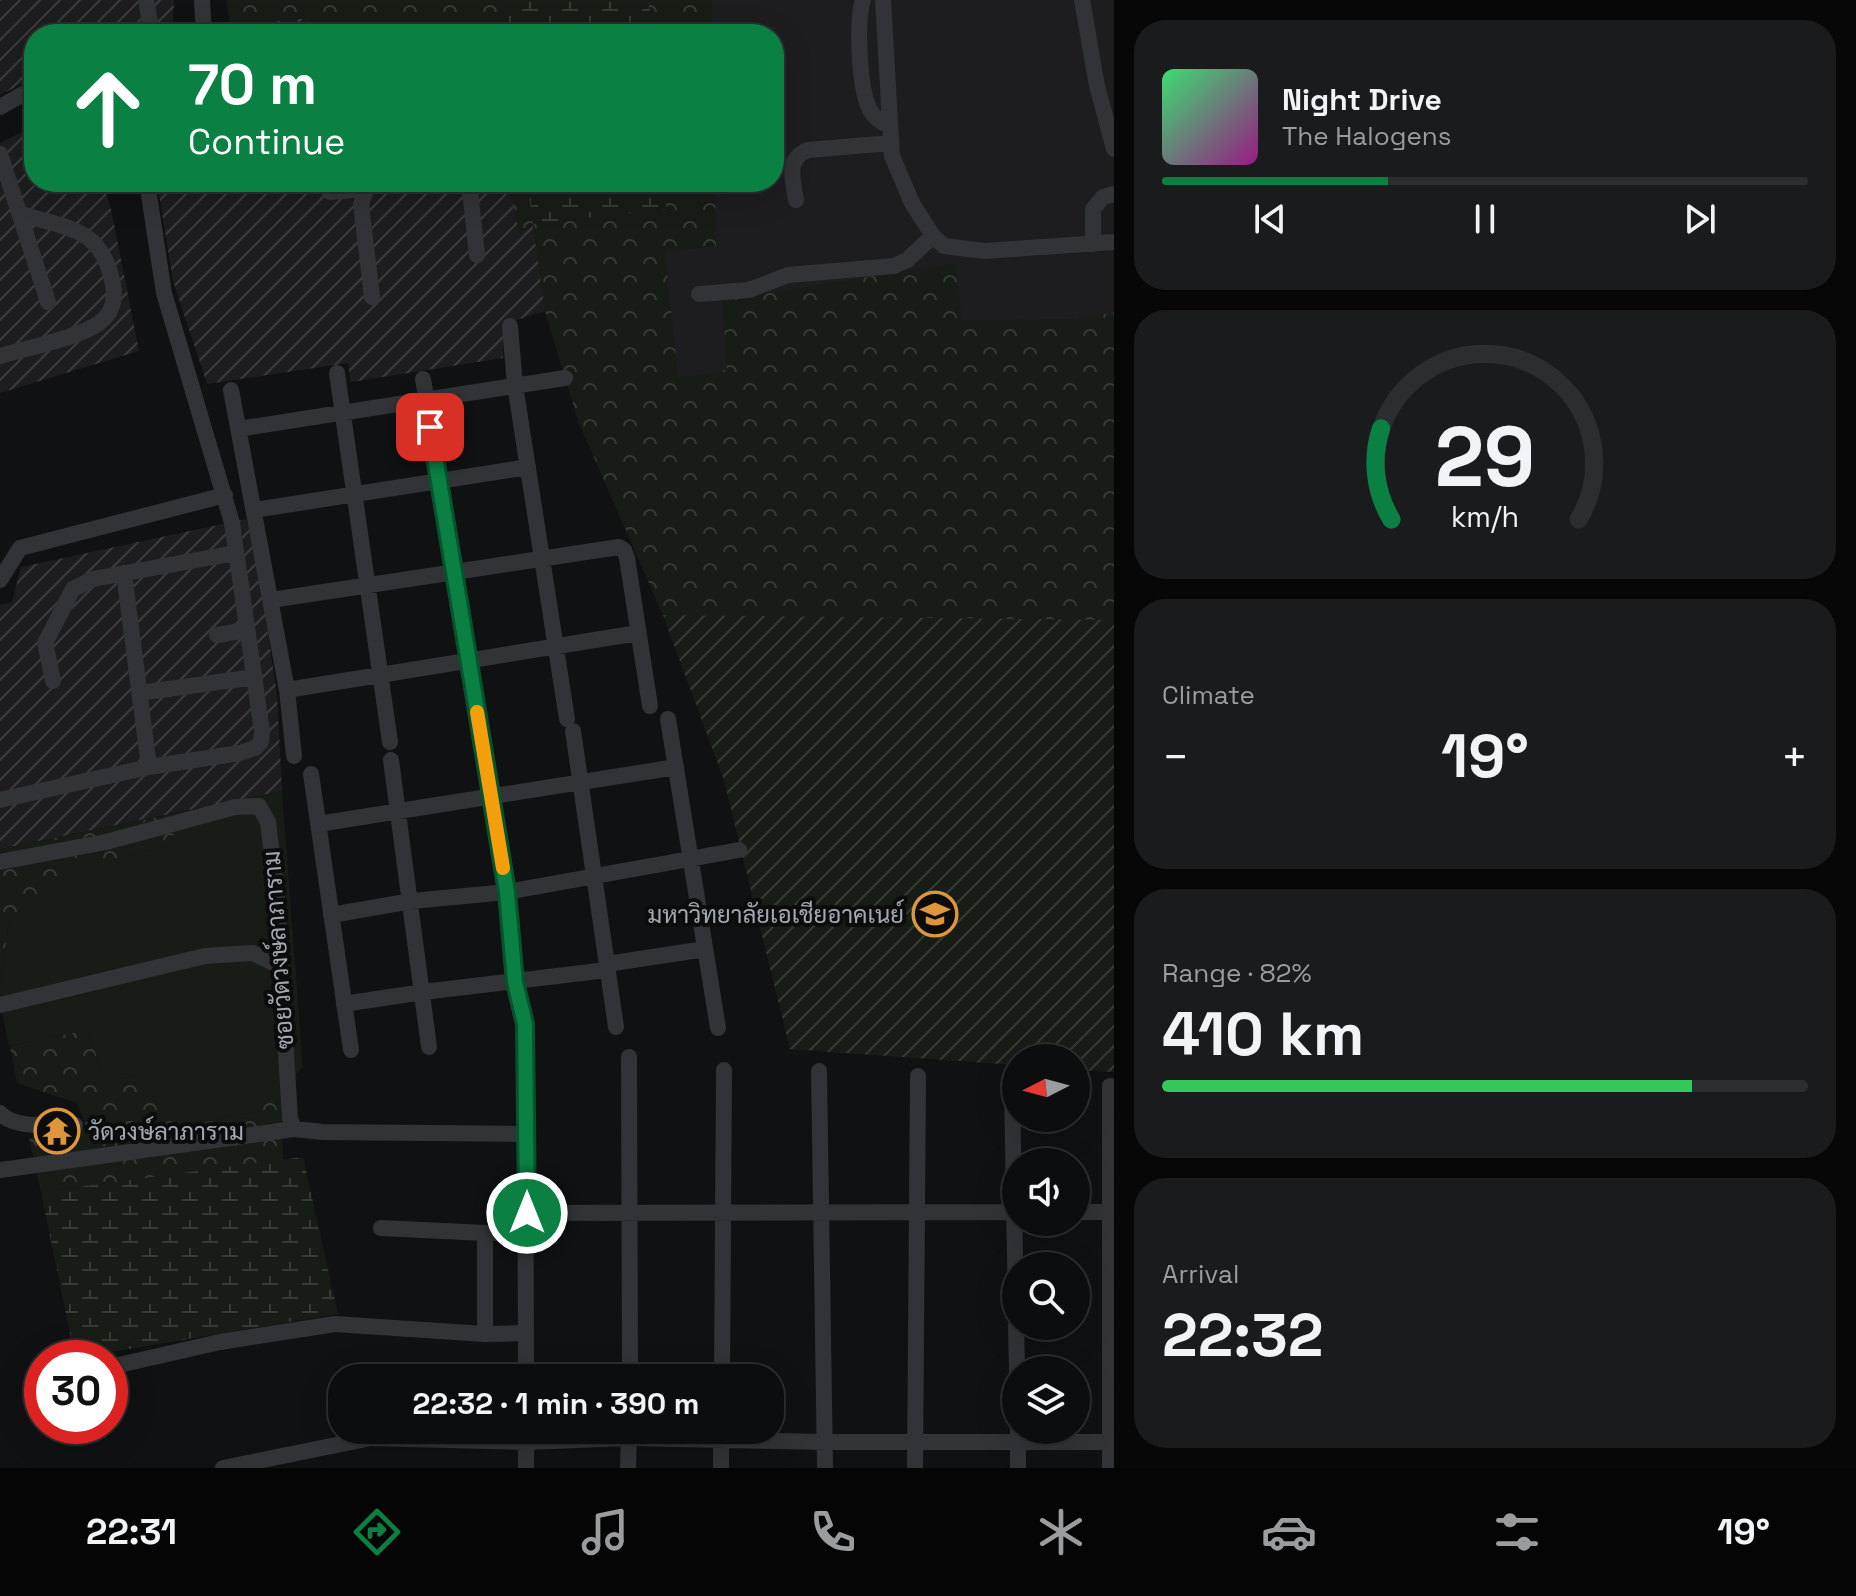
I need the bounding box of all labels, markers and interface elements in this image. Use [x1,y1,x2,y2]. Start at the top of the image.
text: 70 m [188,49,317,120]
icon: ahead [56,56,160,160]
text: Night Drive [1282,80,1442,119]
text: Continue [188,119,345,165]
text: The Halogens [1282,119,1451,153]
icon: previous [1248,197,1292,241]
icon: pause [1463,197,1507,241]
icon: next [1678,197,1722,241]
pin [396,393,464,461]
text: 29 [1435,404,1535,510]
icon: arrive [408,405,452,449]
text: km/h [1451,500,1519,536]
text: Climate [1162,678,1255,712]
text: 19° [1441,718,1529,795]
text: − [1162,729,1189,785]
text: + [1781,729,1808,785]
street label: ซอยวัดวงษ์ลาภาราม [256,850,300,1050]
school or university icon: มหาวิทยาลัยเอเชียอาคเนย์ [911,890,959,938]
place label: มหาวิทยาลัยเอเชียอาคเนย์ [647,899,904,930]
text: Range · 82% [1162,956,1312,990]
text: 410 km [1162,996,1364,1073]
north arrow [1002,1044,1090,1132]
map controls [1002,1044,1090,1444]
temple icon: วัดวงษ์ลาภาราม [33,1107,81,1155]
place label: วัดวงษ์ลาภาราม [88,1116,244,1147]
button: sound [1002,1148,1090,1236]
position arrow [485,1171,569,1255]
button: search [1002,1252,1090,1340]
text: Arrival [1162,1257,1239,1291]
text: 22:32 [1162,1297,1323,1374]
speed limit sign: 30 [24,1340,128,1444]
button: layers [1002,1356,1090,1444]
text: 22:32 · 1 min · 390 m [413,1384,699,1423]
icon: directions [349,1504,405,1560]
icon: music [577,1504,633,1560]
icon: phone [805,1504,861,1560]
icon: climate [1033,1504,1089,1560]
icon: car [1261,1504,1317,1560]
icon: filters [1489,1504,1545,1560]
text: 22:31 [86,1509,177,1555]
text: 19° [1717,1509,1770,1555]

